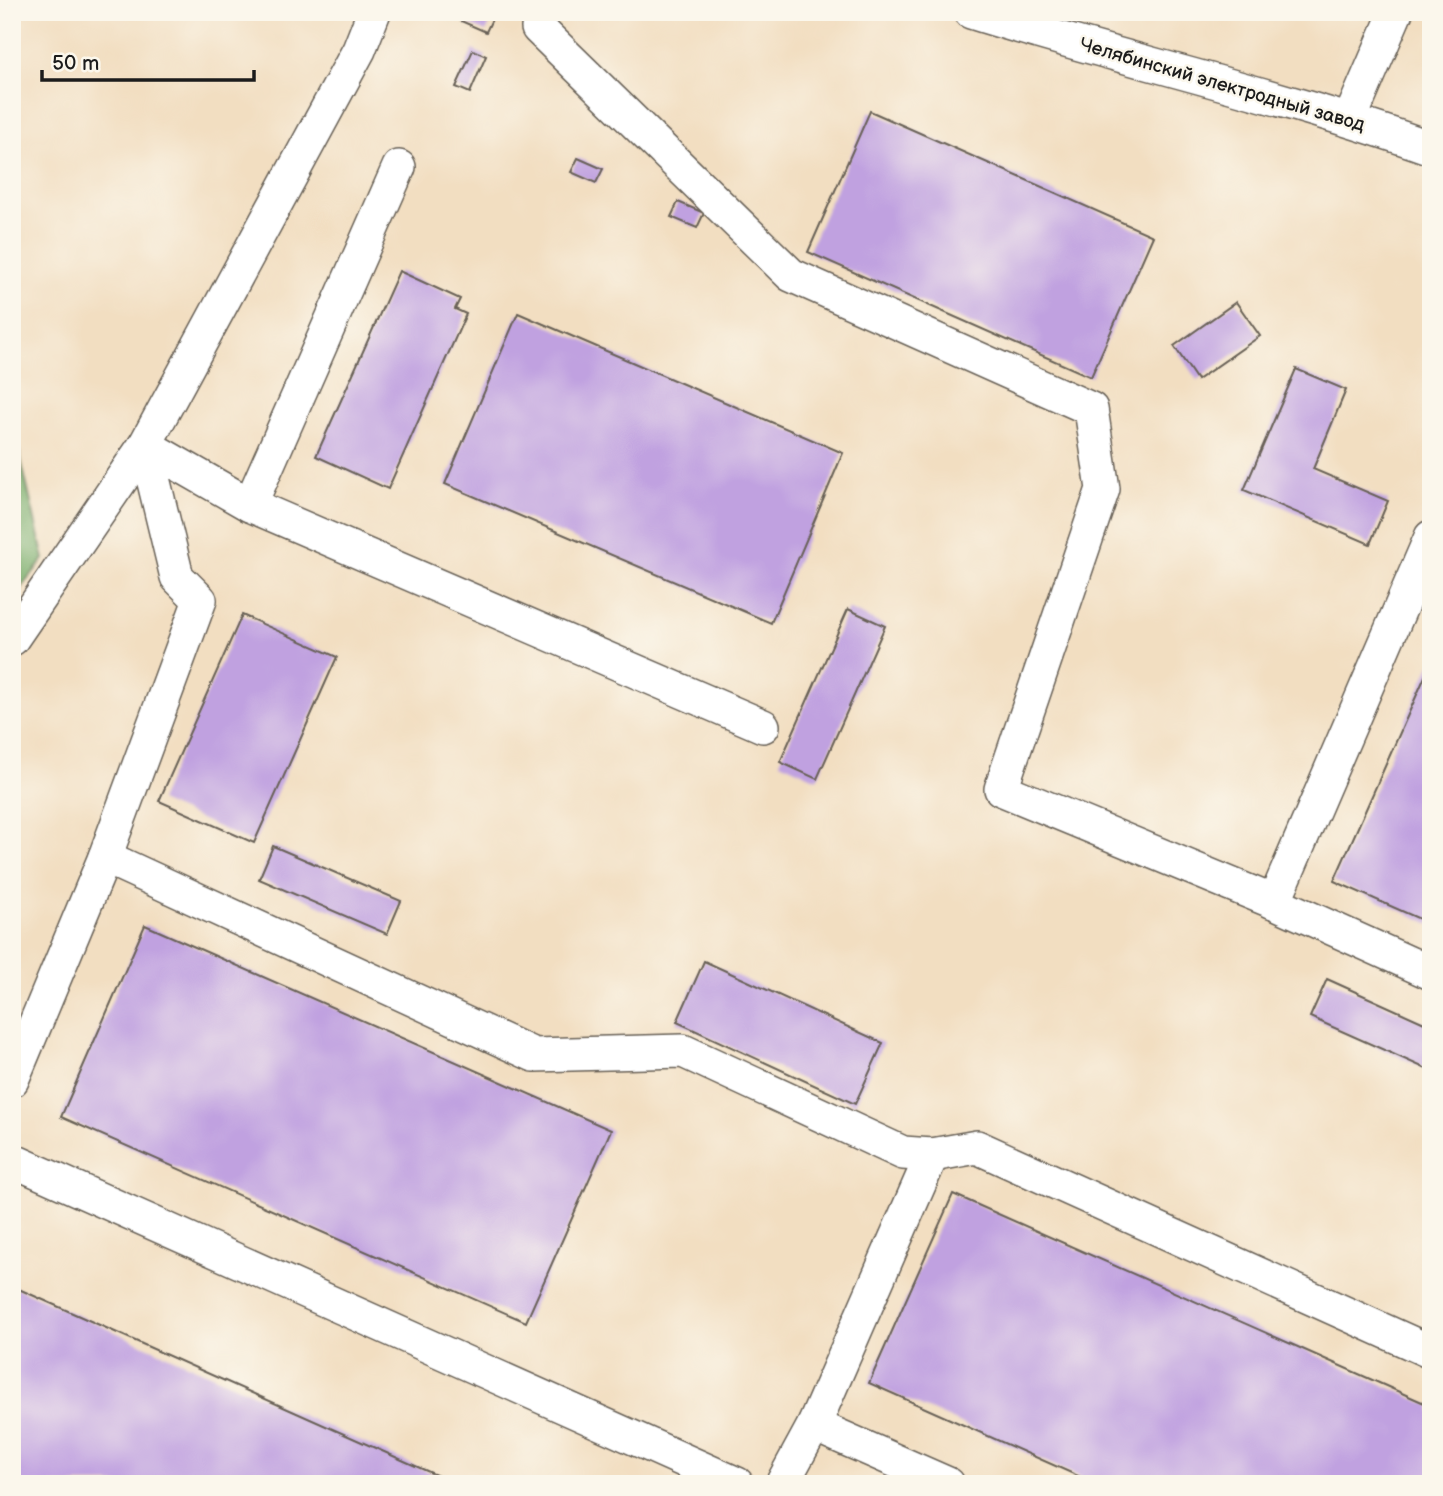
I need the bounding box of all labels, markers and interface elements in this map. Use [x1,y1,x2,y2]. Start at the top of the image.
street label: Челябинский электродный завод [1077,33,1368,137]
scale bar [42,38,254,82]
text: 50 m [52,51,99,76]

